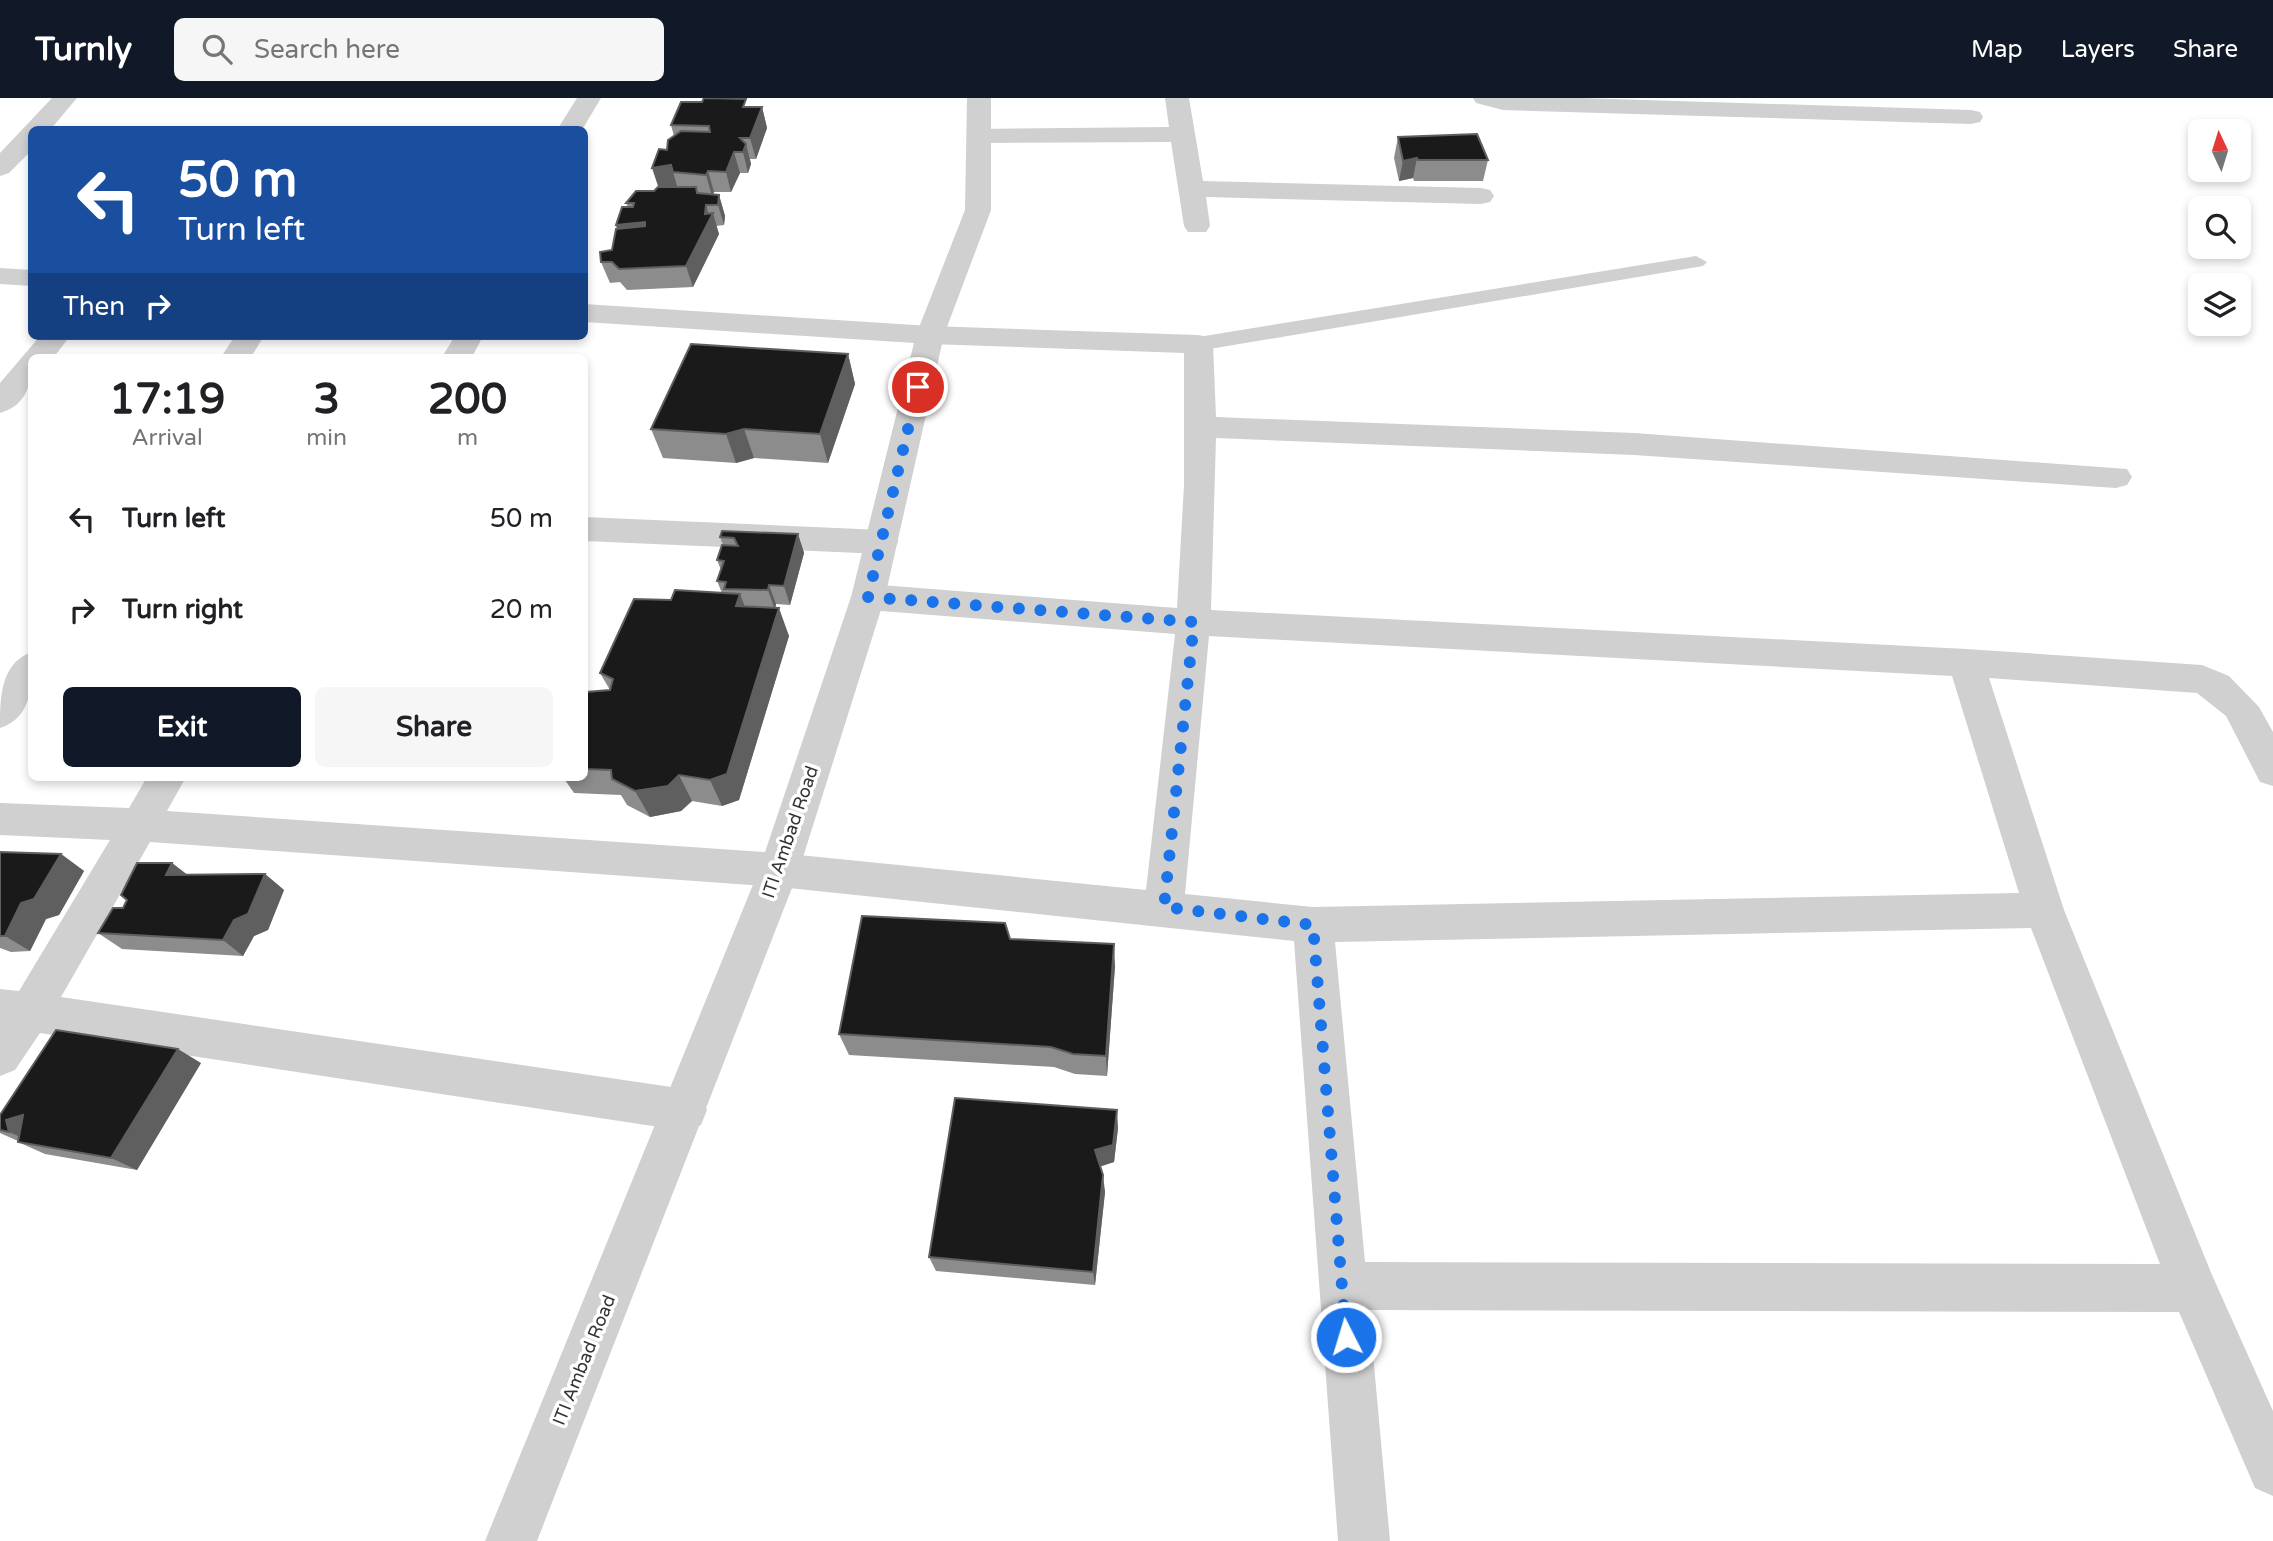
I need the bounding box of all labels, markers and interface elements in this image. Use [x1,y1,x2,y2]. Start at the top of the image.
search box [174,18,664,81]
text: Turnly [35,30,132,69]
icon: search [198,30,236,68]
text: Search here [254,34,400,65]
text: Map [1971,35,2023,64]
text: Layers [2061,35,2135,64]
text: Share [2173,35,2238,64]
north arrow [2188,119,2250,182]
map controls [2188,119,2251,336]
text: 50 m [178,151,297,210]
icon: left [63,154,154,245]
button: search [2188,196,2251,259]
text: Turn left [178,211,305,249]
button: layers [2188,273,2251,336]
icon: right [139,287,177,325]
text: Then [63,291,125,322]
pin [888,357,948,417]
icon: arrive [899,368,937,406]
text: 17:19 [109,374,225,425]
text: 3 [313,374,340,425]
text: 200 [428,374,507,425]
text: Arrival [132,424,203,452]
text: min [306,424,347,452]
text: m [457,424,478,452]
icon: left [63,500,101,538]
text: Turn left [122,503,225,534]
text: 50 m [490,503,553,534]
icon: right [63,591,101,629]
text: Turn right [122,594,243,625]
text: 20 m [490,594,553,625]
button: Exit [63,687,301,767]
button: Share [315,687,553,767]
street label: ITI Ambad Road [757,763,823,901]
street label: ITI Ambad Road [548,1292,620,1428]
position arrow [1309,1300,1383,1374]

